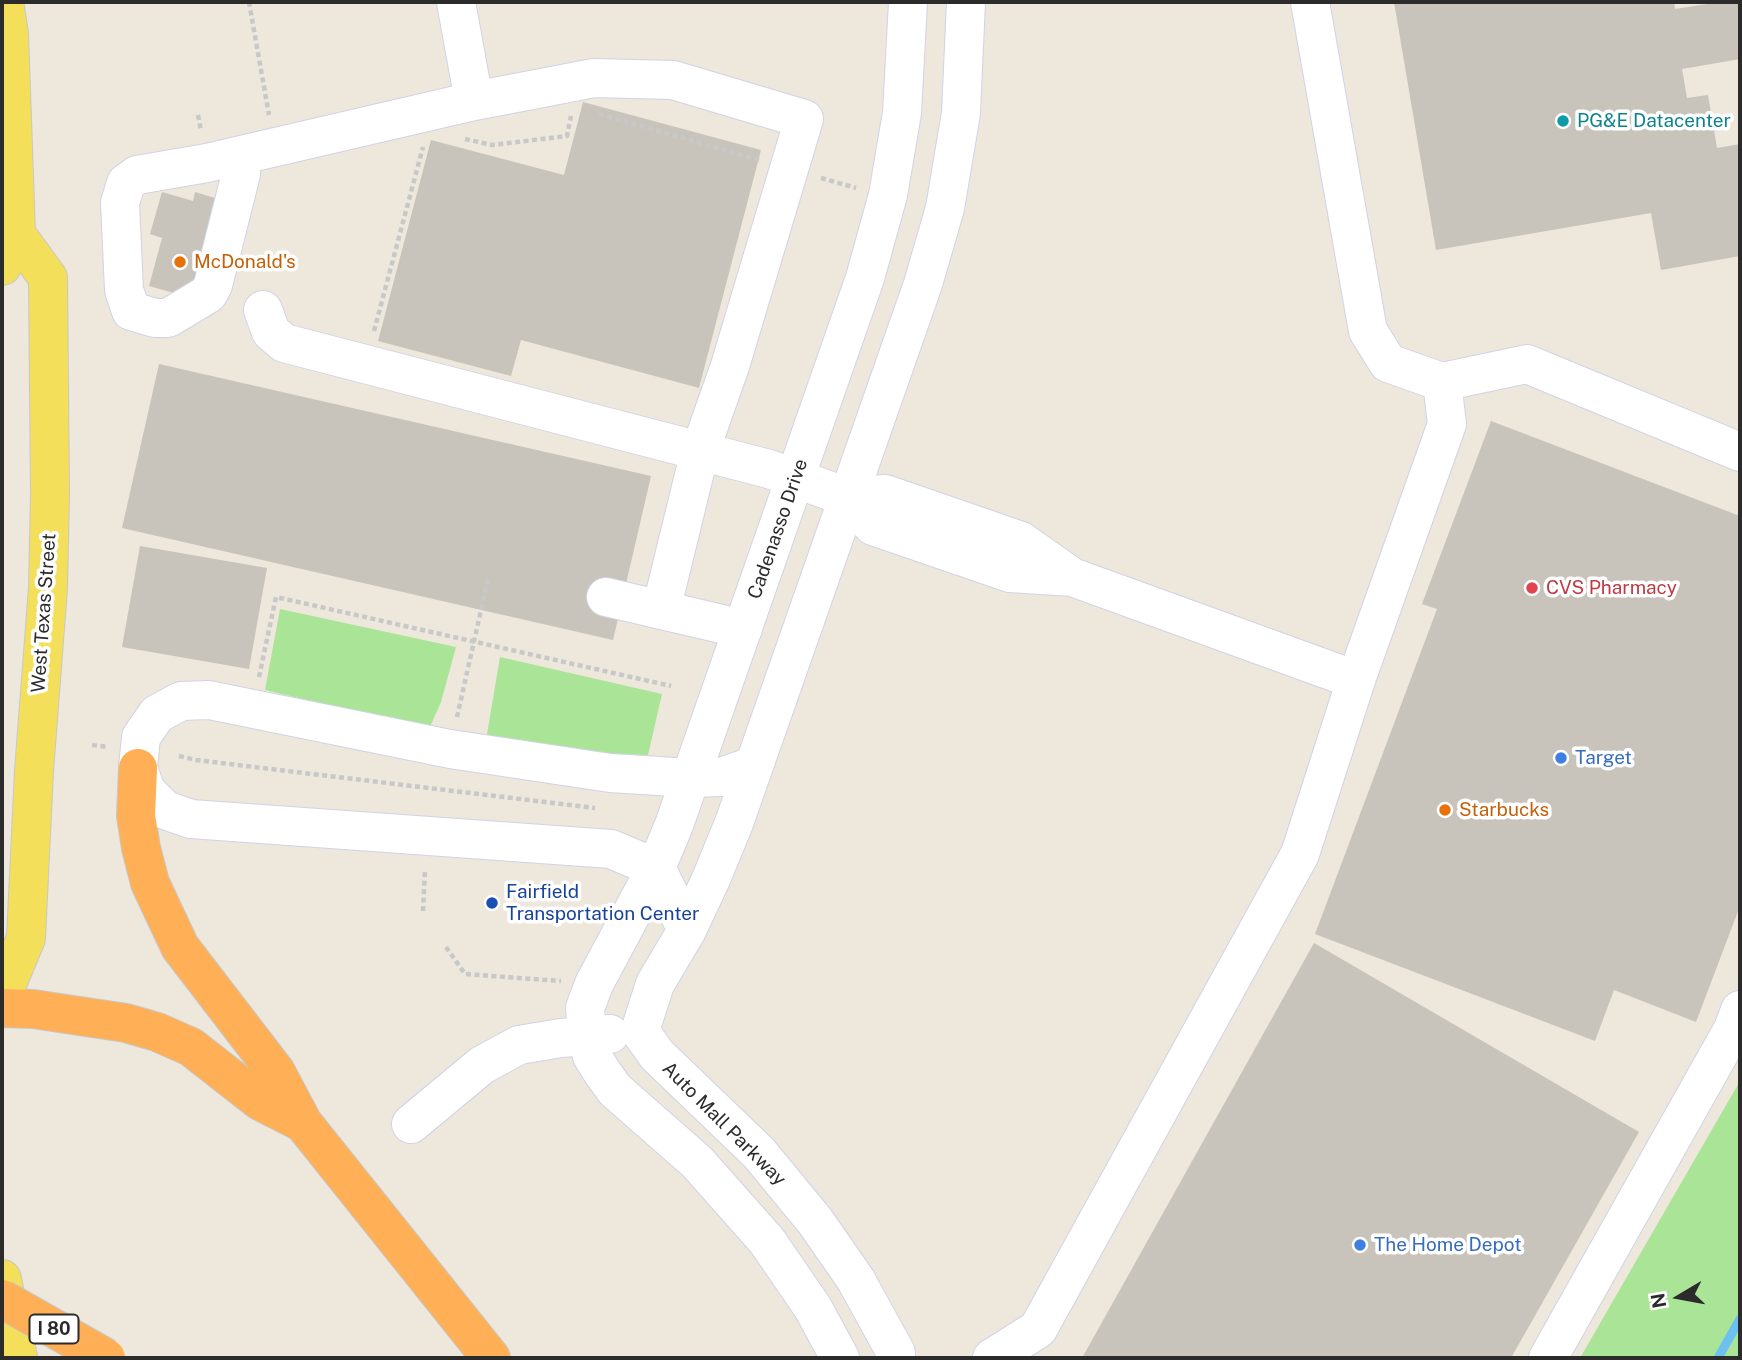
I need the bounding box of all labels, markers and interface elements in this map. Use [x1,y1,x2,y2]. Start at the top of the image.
place label: PG&E Datacenter [1577,110,1731,132]
marker: PG&E Datacenter [1555,113,1571,129]
place label: McDonald's [194,251,296,273]
marker: McDonald's [172,254,188,270]
street label: Cadenasso Drive [743,456,813,602]
street label: West Texas Street [27,532,61,694]
place label: CVS Pharmacy [1546,577,1677,599]
marker: CVS Pharmacy [1524,580,1540,596]
place label: Target [1575,747,1632,769]
marker: Target [1553,750,1569,766]
place label: Starbucks [1459,799,1549,821]
marker: Starbucks [1437,802,1453,818]
place label: Fairfield Transportation Center [506,881,699,925]
marker: Fairfield Transportation Center [484,895,500,911]
street label: Auto Mall Parkway [657,1057,791,1191]
place label: The Home Depot [1374,1234,1522,1256]
marker: The Home Depot [1352,1237,1368,1253]
north arrow [1644,1262,1714,1332]
text: N [1646,1291,1670,1310]
road number: I 80 [30,1314,78,1344]

